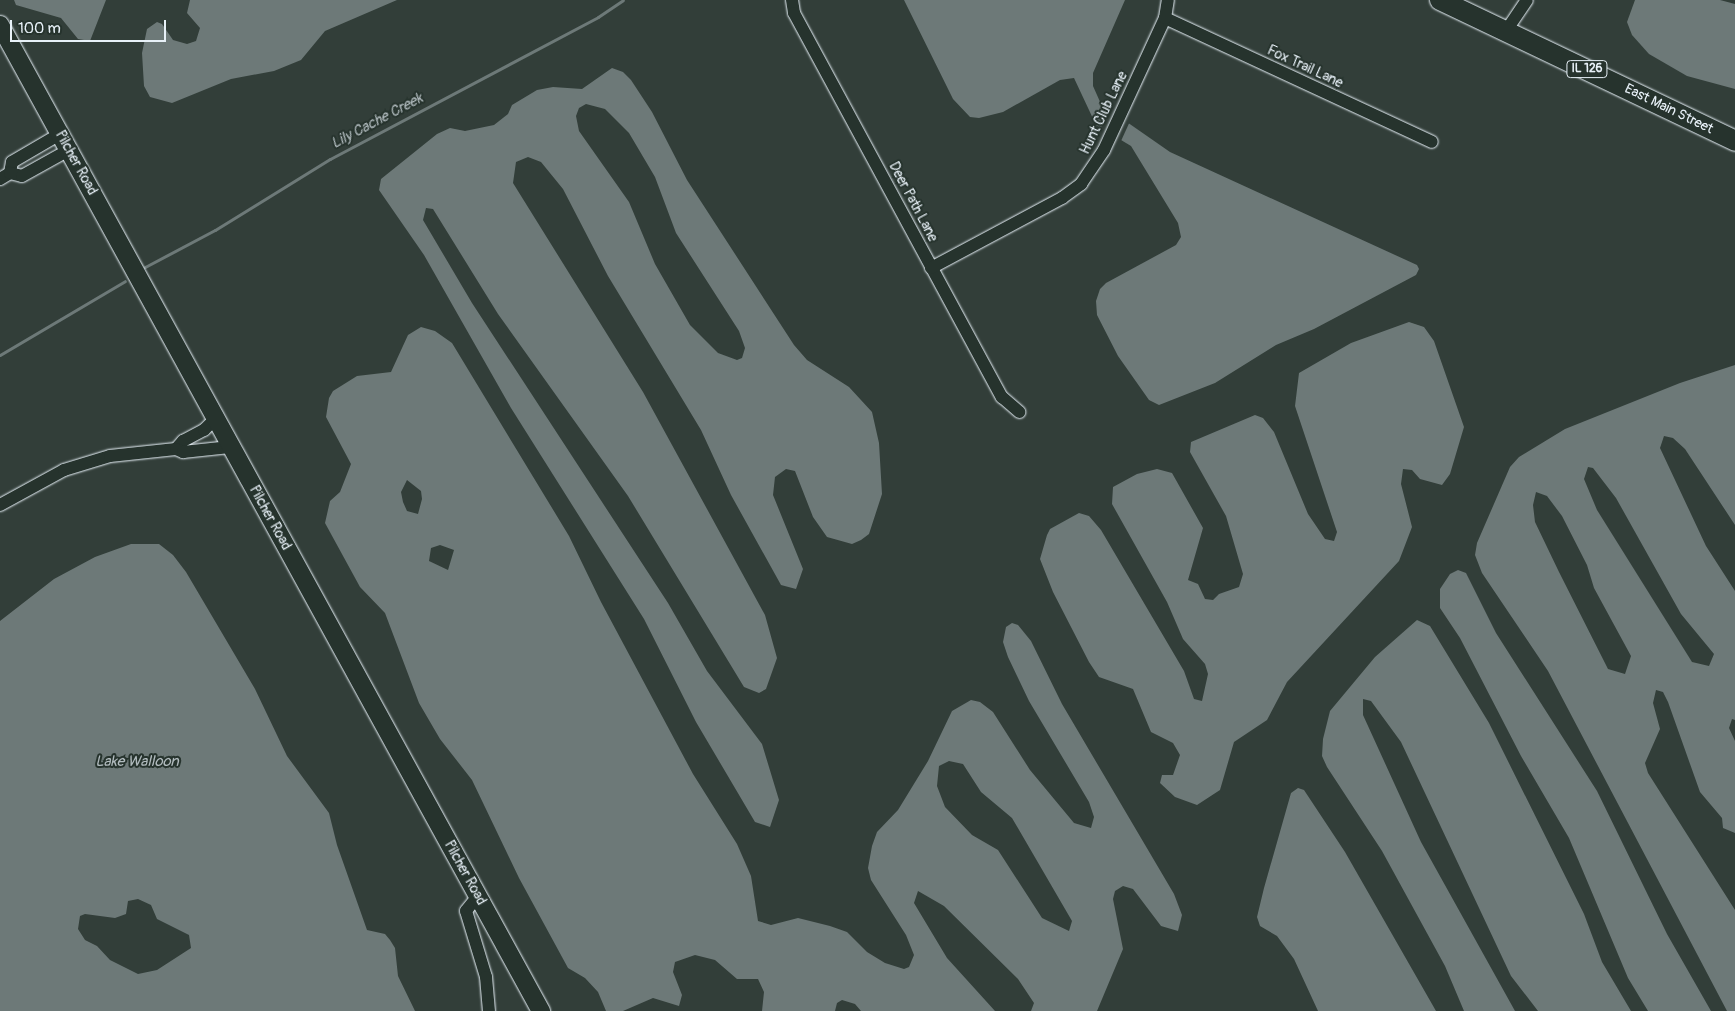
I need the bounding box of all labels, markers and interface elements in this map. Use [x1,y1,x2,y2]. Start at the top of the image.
scale bar [12,10,169,42]
text: 100 m [18,19,61,38]
street label: Fox Trail Lane [1264,42,1346,92]
road number: IL 126 [1566,60,1608,78]
street label: Hunt Club Lane [1077,69,1131,157]
street label: East Main Street [1622,80,1716,138]
water label: Lily Cache Creek [328,89,426,153]
street label: Pilcher Road [51,128,101,198]
street label: Deer Path Lane [885,159,941,245]
street label: Pilcher Road [245,483,295,553]
water label: Lake Walloon [95,753,179,771]
street label: Pilcher Road [440,838,490,908]

